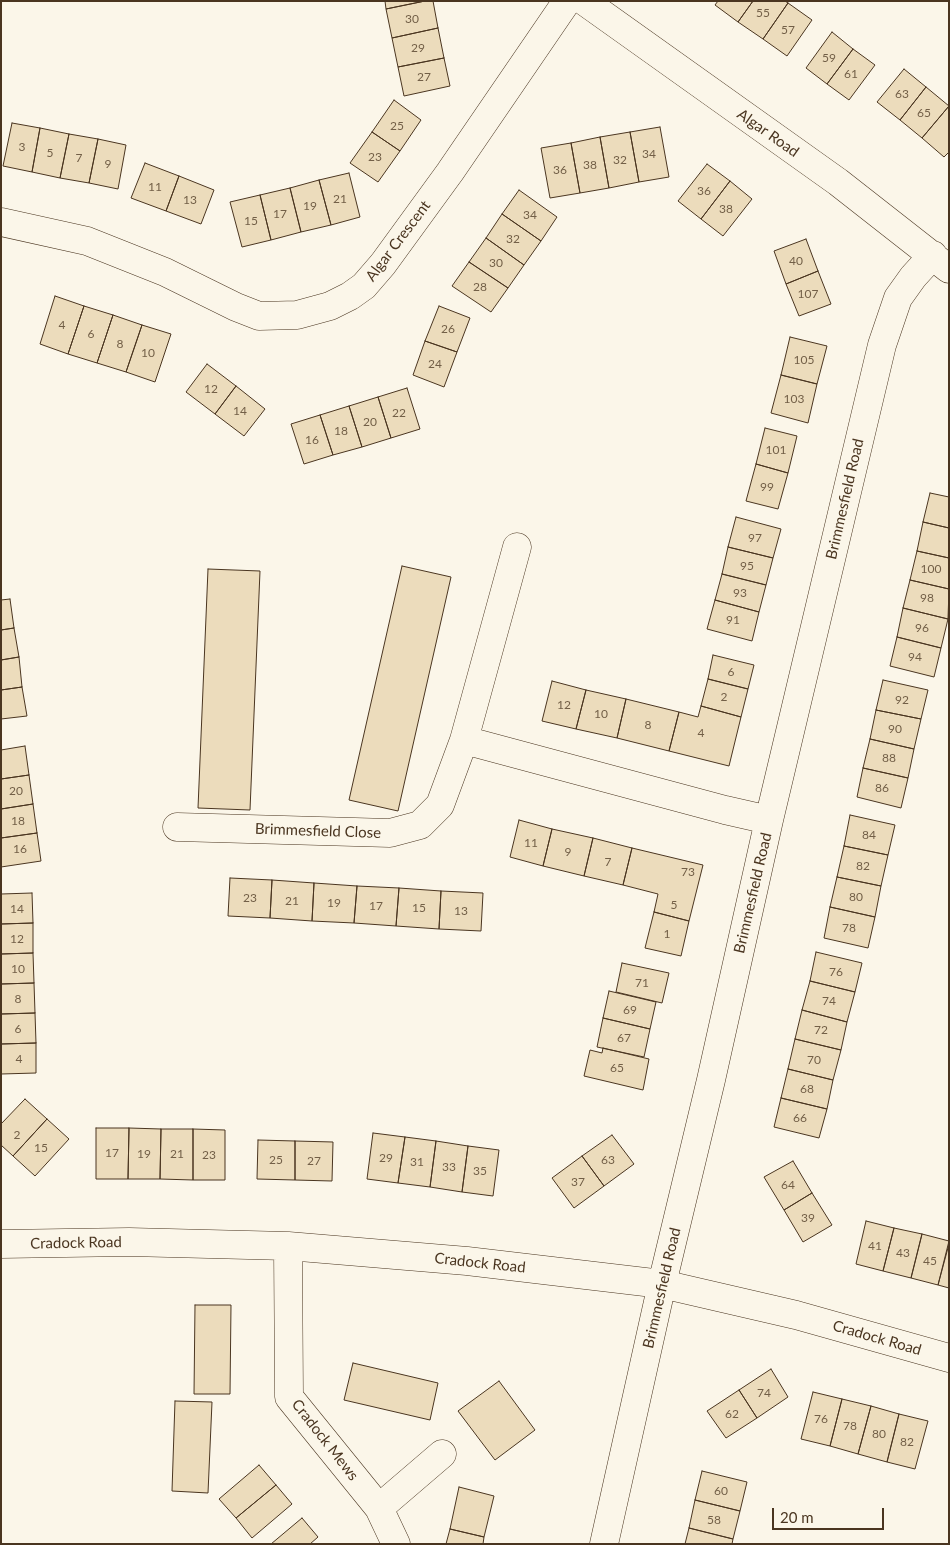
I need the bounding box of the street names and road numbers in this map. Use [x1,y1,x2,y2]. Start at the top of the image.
street label: Algar Road [734,105,802,161]
street label: Algar Crescent [362,197,434,285]
street label: Brimmesfield Road [822,437,868,561]
street label: Brimmesfield Close [254,820,382,842]
street label: Brimmesfield Road [730,831,776,955]
street label: Brimmesfield Road [639,1226,685,1350]
street label: Cradock Road [30,1233,122,1253]
street label: Cradock Road [434,1249,526,1277]
street label: Cradock Road [831,1317,923,1359]
street label: Cradock Mews [288,1396,362,1484]

